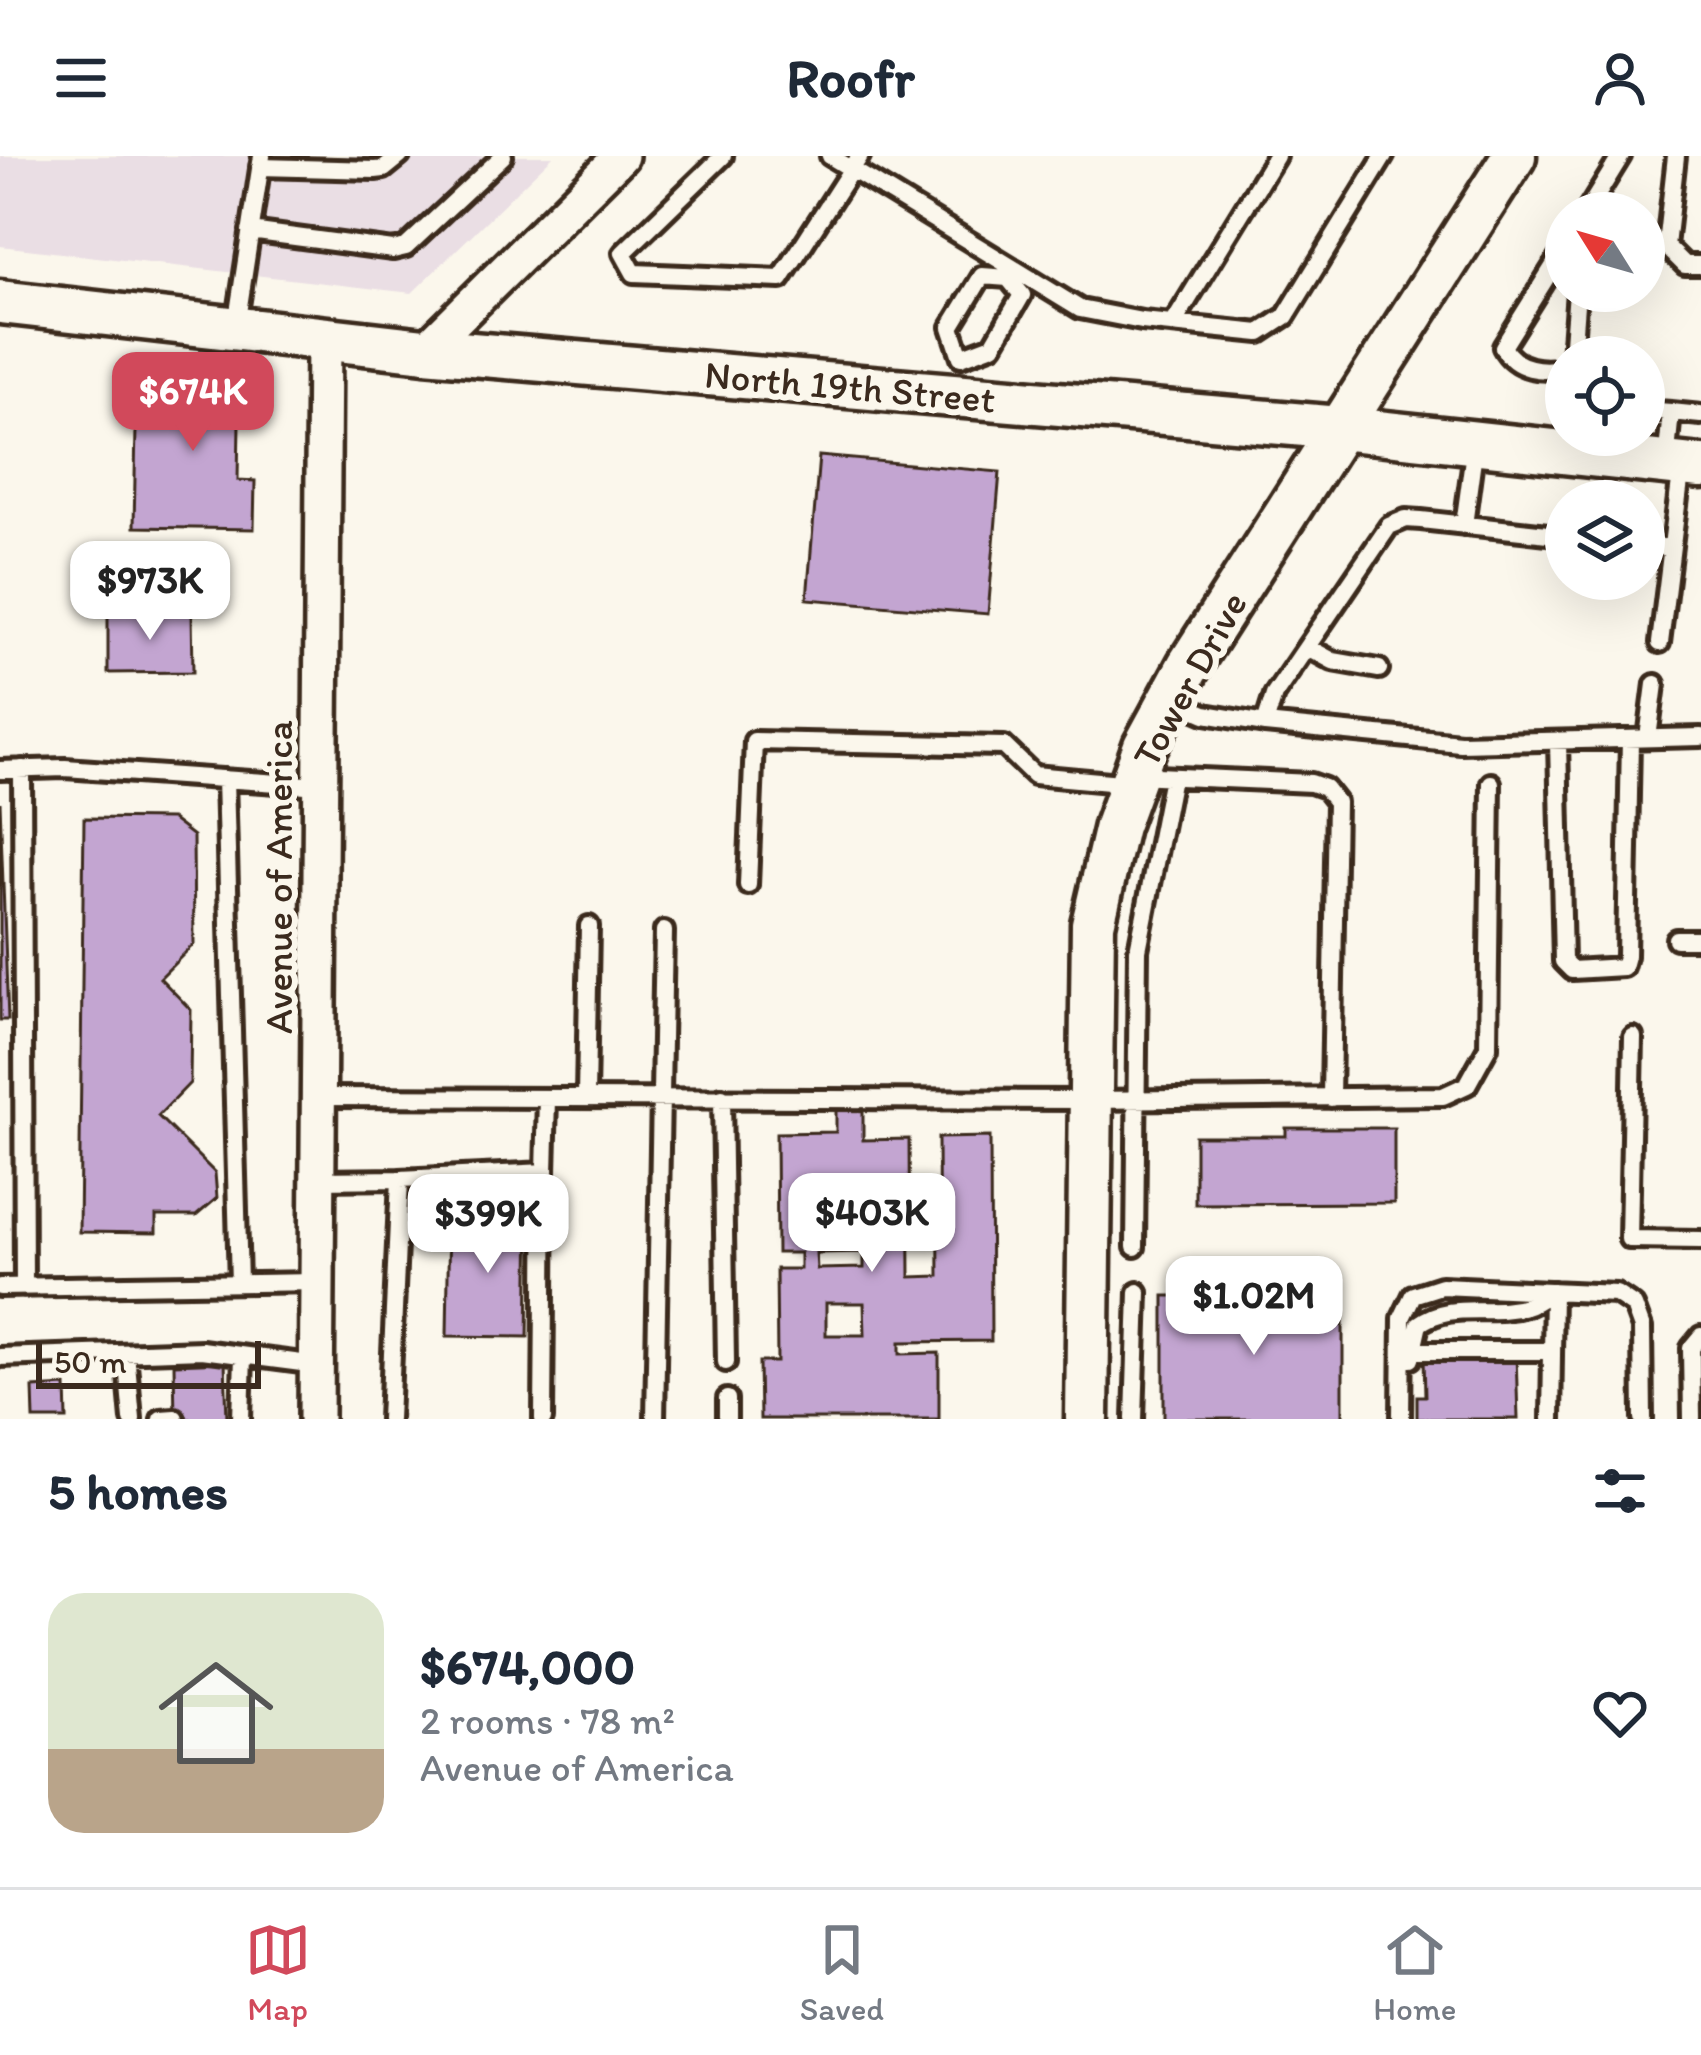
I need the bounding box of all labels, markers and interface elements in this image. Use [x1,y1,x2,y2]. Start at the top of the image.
icon: menu [48,45,114,111]
icon: person [1587,45,1653,111]
text: Roofr [786,46,915,111]
north arrow [1545,192,1665,312]
map controls [1545,192,1665,600]
button: locate [1545,336,1665,456]
street label: North 19th Street [703,350,997,423]
pin: $674K [109,352,277,454]
text: $674K [139,367,247,414]
button: layers [1545,480,1665,600]
pin: $973K [66,541,234,643]
text: $973K [97,556,203,603]
street label: Tower Drive [1122,583,1257,775]
street label: Avenue of America [255,720,302,1034]
pin: $403K [788,1173,956,1275]
pin: $399K [404,1174,572,1276]
text: $403K [815,1188,929,1235]
text: $399K [435,1189,541,1236]
pin: $1.02M [1156,1256,1352,1358]
text: $1.02M [1193,1271,1315,1318]
scale bar [36,1335,261,1388]
text: 50 m [54,1342,127,1381]
icon: filters [1587,1458,1653,1524]
text: 5 homes [48,1461,228,1522]
text: $674,000 [420,1636,635,1697]
icon: home [144,1641,288,1785]
icon: heart [1587,1680,1653,1746]
text: 2 rooms · 78 m² [420,1697,675,1744]
text: Avenue of America [420,1744,734,1791]
tab: Map [245,1917,311,2028]
tab: Saved [800,1917,884,2028]
tab: Home [1373,1917,1456,2028]

